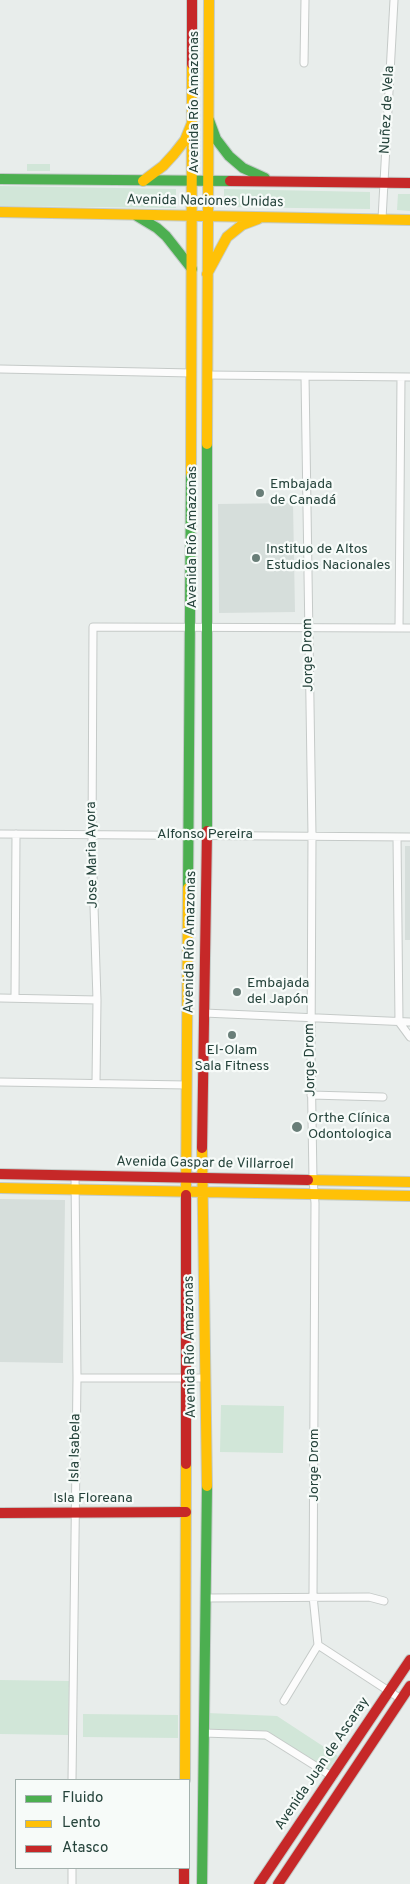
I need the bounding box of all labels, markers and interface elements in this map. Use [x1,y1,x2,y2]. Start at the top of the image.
street label: Avenida Río Amazonas [187,31,203,173]
street label: Nuñez de Vela [377,65,399,155]
street label: Avenida Naciones Unidas [126,192,284,212]
street label: Avenida Río Amazonas [185,466,201,608]
place label: Embajada de Canadá [270,477,336,510]
marker: Embajada de Canadá [254,487,266,499]
place label: Instituo de Altos Estudios Nacionales [266,542,391,574]
marker: Instituo de Altos Estudios Nacionales [250,552,262,564]
street label: Jorge Drom [300,618,318,692]
street label: Jose Maria Ayora [84,801,102,909]
street label: Alfonso Pereira [157,827,253,843]
street label: Avenida Río Amazonas [181,870,201,1014]
place label: Embajada del Japón [247,976,309,1009]
marker: Embajada del Japón [231,986,243,998]
street label: Jorge Drom [302,1023,320,1097]
marker: El-Olam Sala Fitness [226,1029,238,1041]
place label: El-Olam Sala Fitness [195,1043,269,1076]
place label: Orthe Clínica Odontologica [308,1111,392,1144]
marker: Orthe Clínica Odontologica [290,1120,304,1134]
street label: Avenida Gaspar de Villarroel [116,1154,294,1174]
street label: Avenida Río Amazonas [181,1275,201,1419]
street label: Isla Isabela [67,1414,85,1482]
street label: Jorge Drom [307,1428,323,1502]
street label: Isla Floreana [53,1491,133,1507]
street label: Avenida Juan de Ascaray [272,1694,374,1834]
legend [15,1779,190,1869]
text: Fluido [62,1789,103,1808]
text: Lento [62,1814,101,1833]
text: Atasco [62,1839,108,1858]

